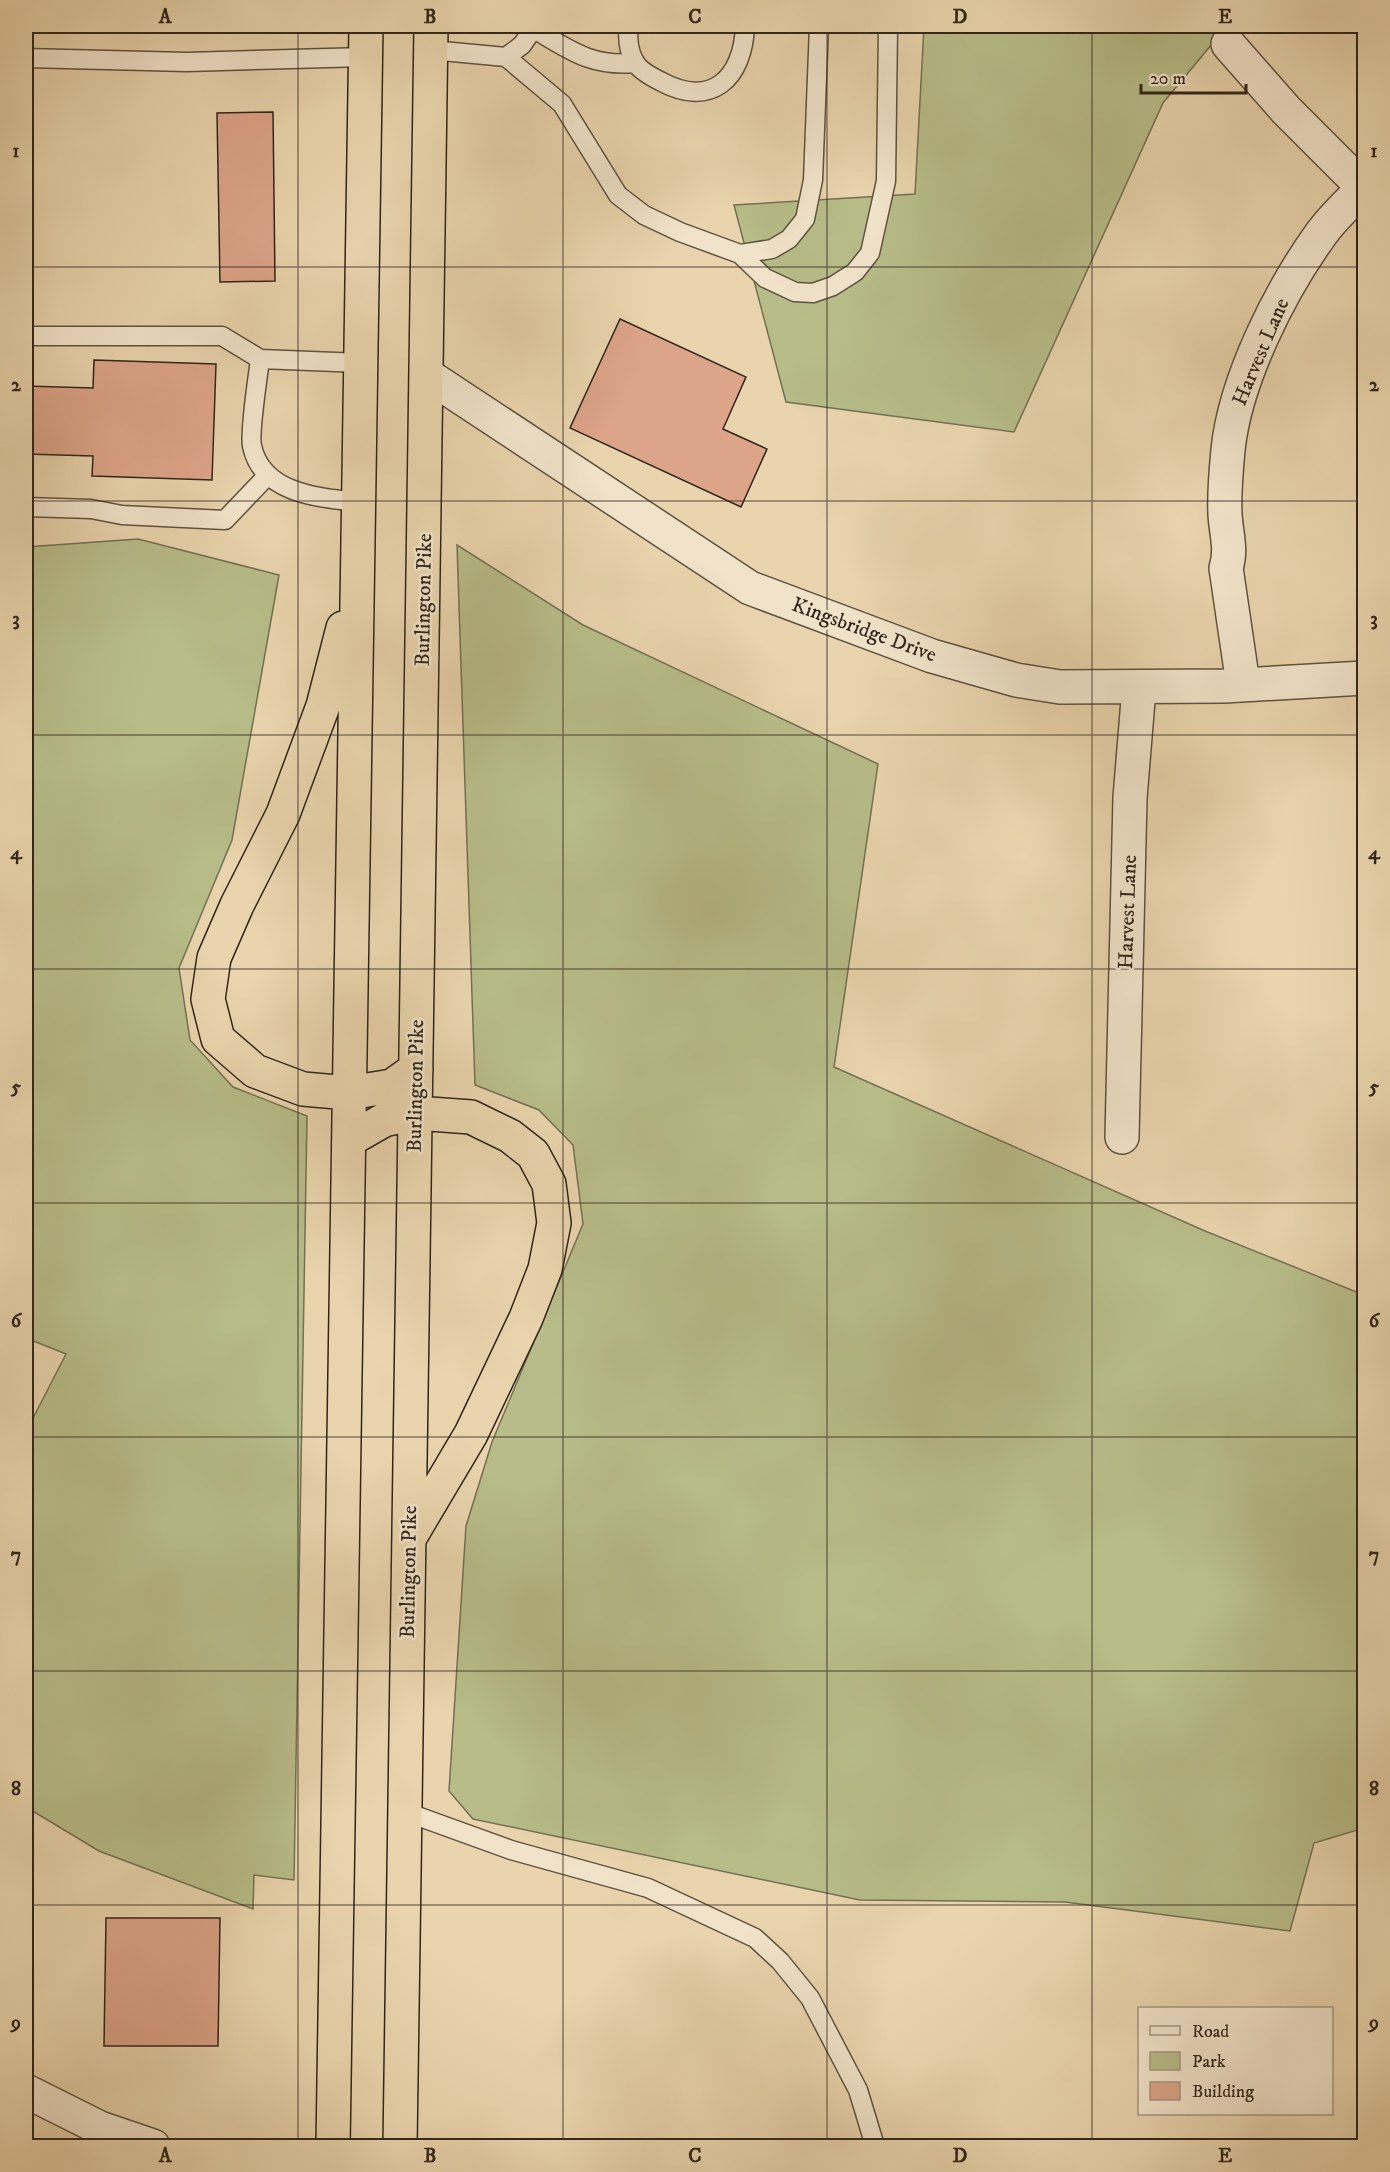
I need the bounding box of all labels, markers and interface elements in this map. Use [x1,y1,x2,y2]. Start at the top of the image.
text: A [158,5,173,30]
text: B [424,5,436,30]
text: C [688,5,702,30]
text: D [953,5,968,30]
text: E [1218,5,1232,30]
scale bar [1141,57,1246,95]
text: 20 m [1150,68,1186,90]
text: 1 [12,139,20,164]
text: 1 [1370,139,1378,164]
street label: Harvest Lane [1227,294,1295,410]
text: 2 [11,373,22,398]
text: 2 [1369,373,1380,398]
street label: Burlington Pike [410,533,438,667]
street label: Kingsbridge Drive [788,592,940,668]
text: 3 [12,607,20,632]
text: 3 [1370,607,1378,632]
text: 4 [10,841,23,866]
text: 4 [1368,841,1381,866]
street label: Harvest Lane [1113,854,1143,970]
street label: Burlington Pike [402,1019,430,1153]
text: 5 [10,1075,21,1100]
text: 5 [1368,1075,1379,1100]
text: 6 [11,1309,23,1334]
text: 6 [1369,1309,1381,1334]
street label: Burlington Pike [395,1505,423,1639]
text: 7 [11,1543,21,1568]
text: 7 [1369,1543,1379,1568]
text: 8 [11,1777,21,1802]
text: 8 [1369,1777,1379,1802]
legend [1138,2007,1333,2115]
text: 9 [9,2011,21,2036]
text: 9 [1367,2011,1379,2036]
text: Road [1192,2021,1229,2043]
text: Park [1192,2051,1226,2073]
text: Building [1192,2081,1254,2103]
text: A [158,2144,173,2169]
text: B [424,2144,436,2169]
text: C [688,2144,702,2169]
text: D [953,2144,968,2169]
text: E [1218,2144,1232,2169]

